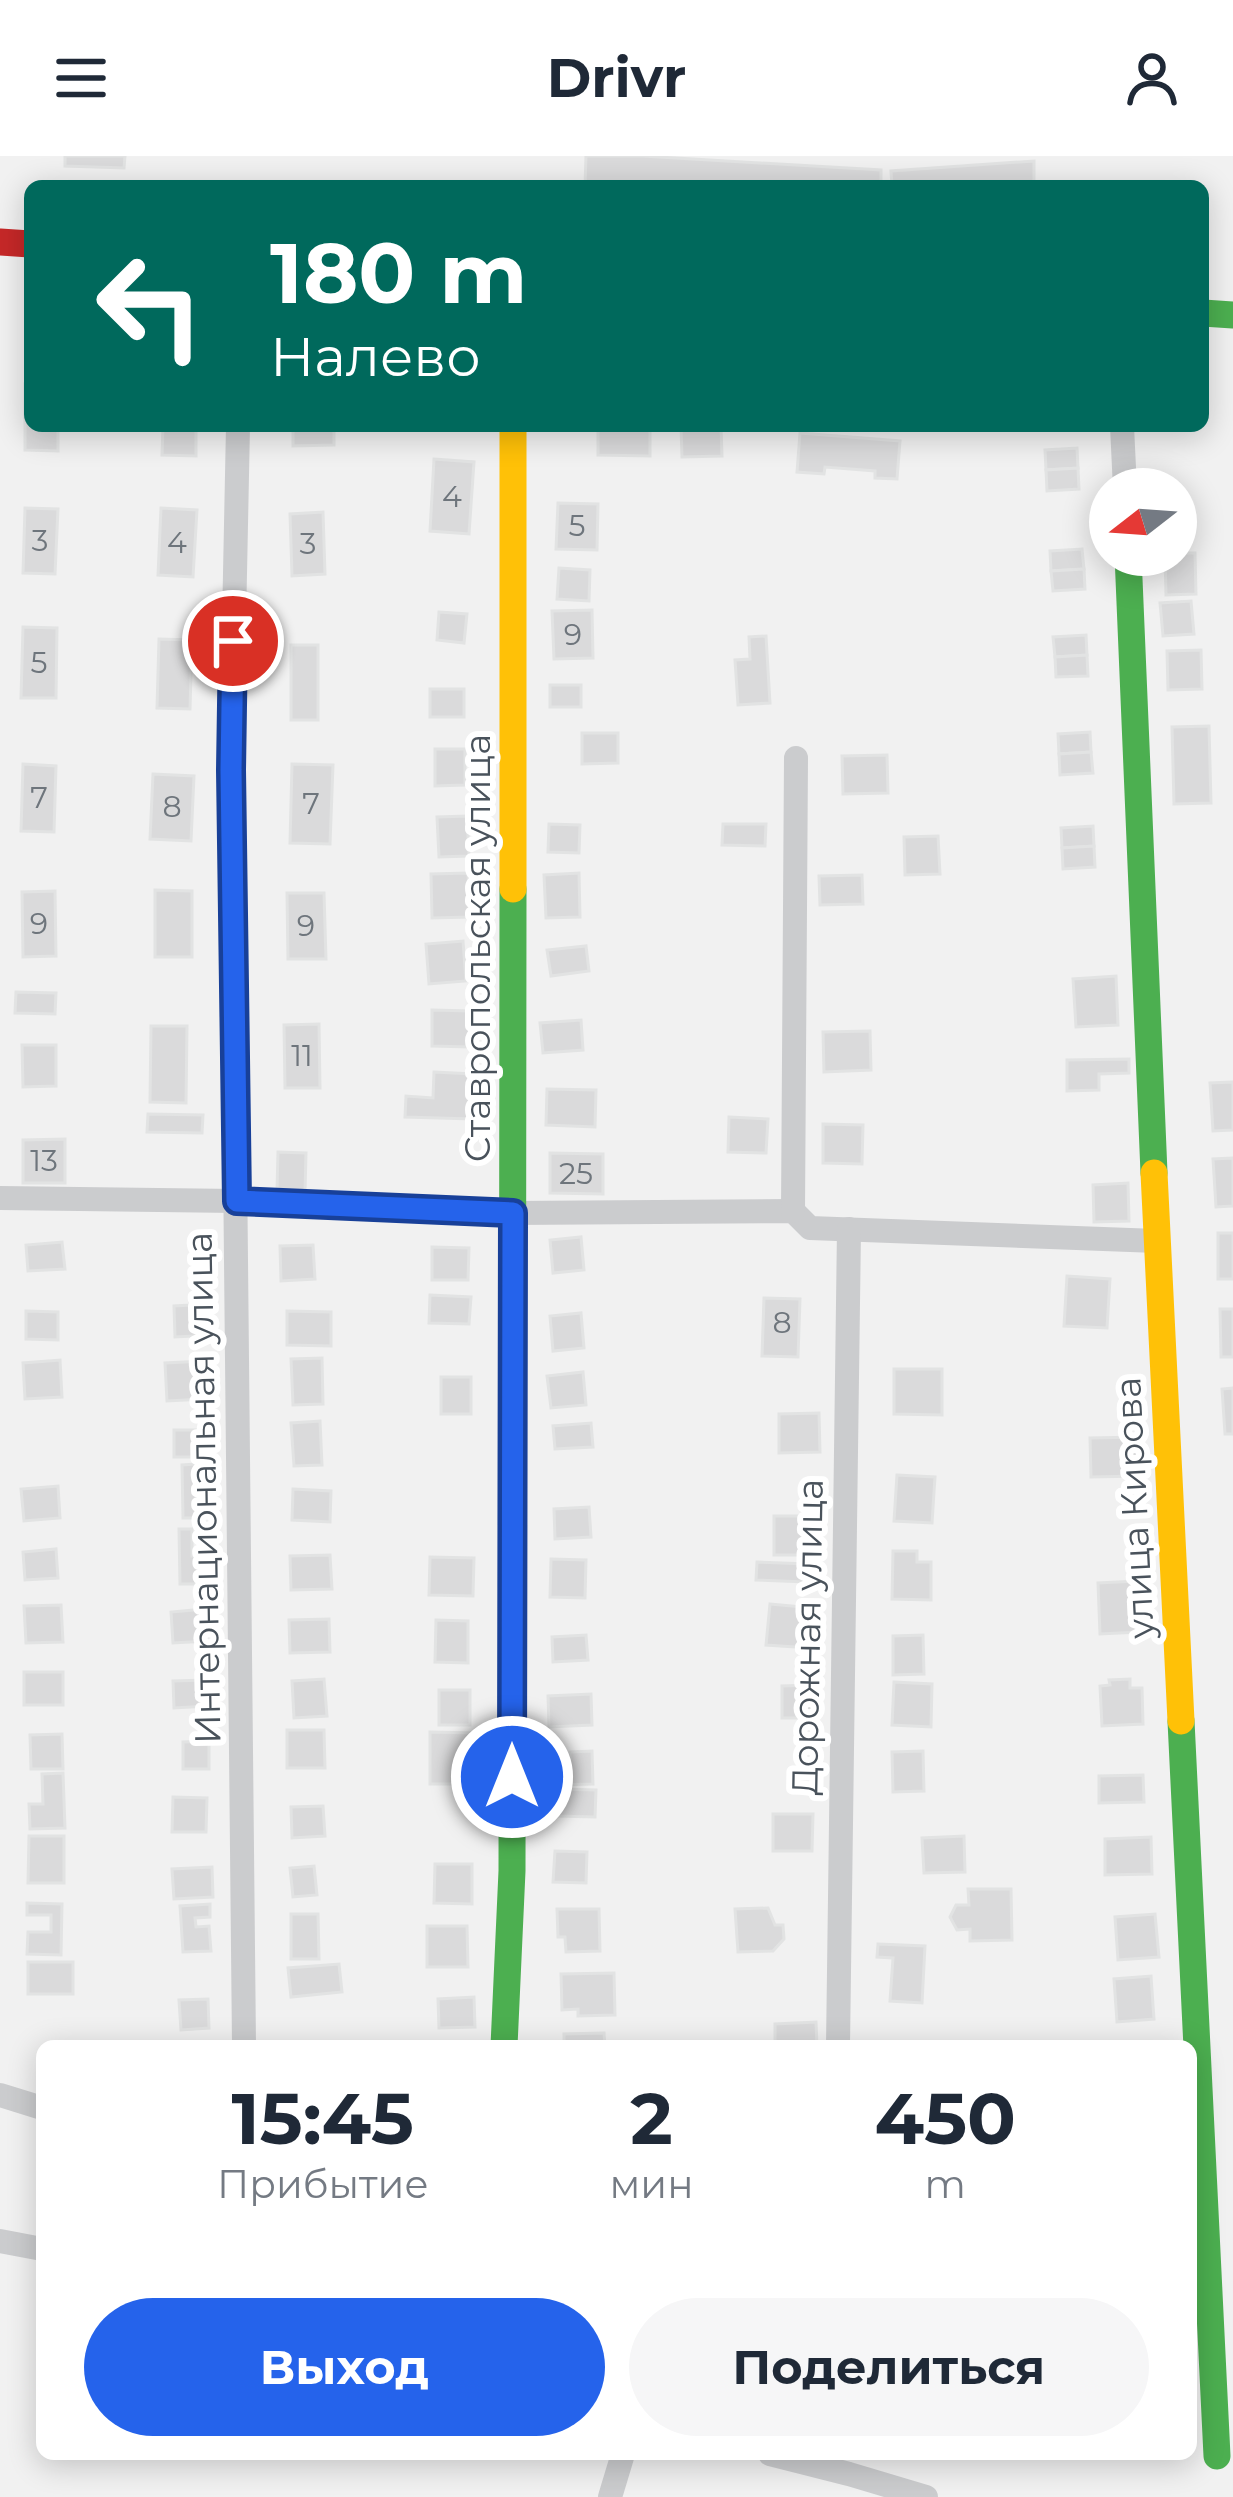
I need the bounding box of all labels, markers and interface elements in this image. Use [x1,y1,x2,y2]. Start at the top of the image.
icon: menu [48,45,114,111]
text: Drivr [547,45,686,111]
icon: person [1119,45,1185,111]
text: 180 m [270,222,527,324]
icon: left [72,228,228,384]
text: Налево [270,324,481,390]
north arrow [1089,468,1197,576]
map controls [1089,468,1197,576]
house number: 4 [442,478,462,515]
house number: 5 [569,507,585,544]
house number: 3 [32,522,48,559]
house number: 4 [167,524,187,561]
house number: 3 [300,525,316,562]
pin [182,590,284,692]
icon: arrive [200,608,266,674]
house number: 9 [564,616,582,653]
house number: 5 [31,644,47,681]
street label: Ставропольская улица [455,734,499,1162]
house number: 7 [30,779,48,816]
house number: 7 [302,785,320,822]
house number: 8 [162,788,182,825]
house number: 9 [30,905,48,942]
house number: 9 [297,907,315,944]
house number: 11 [291,1037,313,1074]
house number: 13 [30,1142,58,1179]
house number: 25 [559,1155,593,1192]
street label: Интернациональная улица [177,1232,229,1744]
house number: 8 [772,1304,792,1341]
street label: улица Кирова [1105,1376,1163,1641]
street label: Дорожная улица [782,1478,832,1796]
position arrow [449,1714,575,1840]
text: 15:45 [232,2074,414,2162]
text: 2 [630,2074,673,2162]
text: 450 [875,2074,1016,2162]
text: Прибытие [217,2160,429,2208]
text: мин [610,2160,694,2208]
text: m [925,2160,966,2208]
button: Выход [84,2298,605,2436]
button: Поделиться [629,2298,1149,2436]

